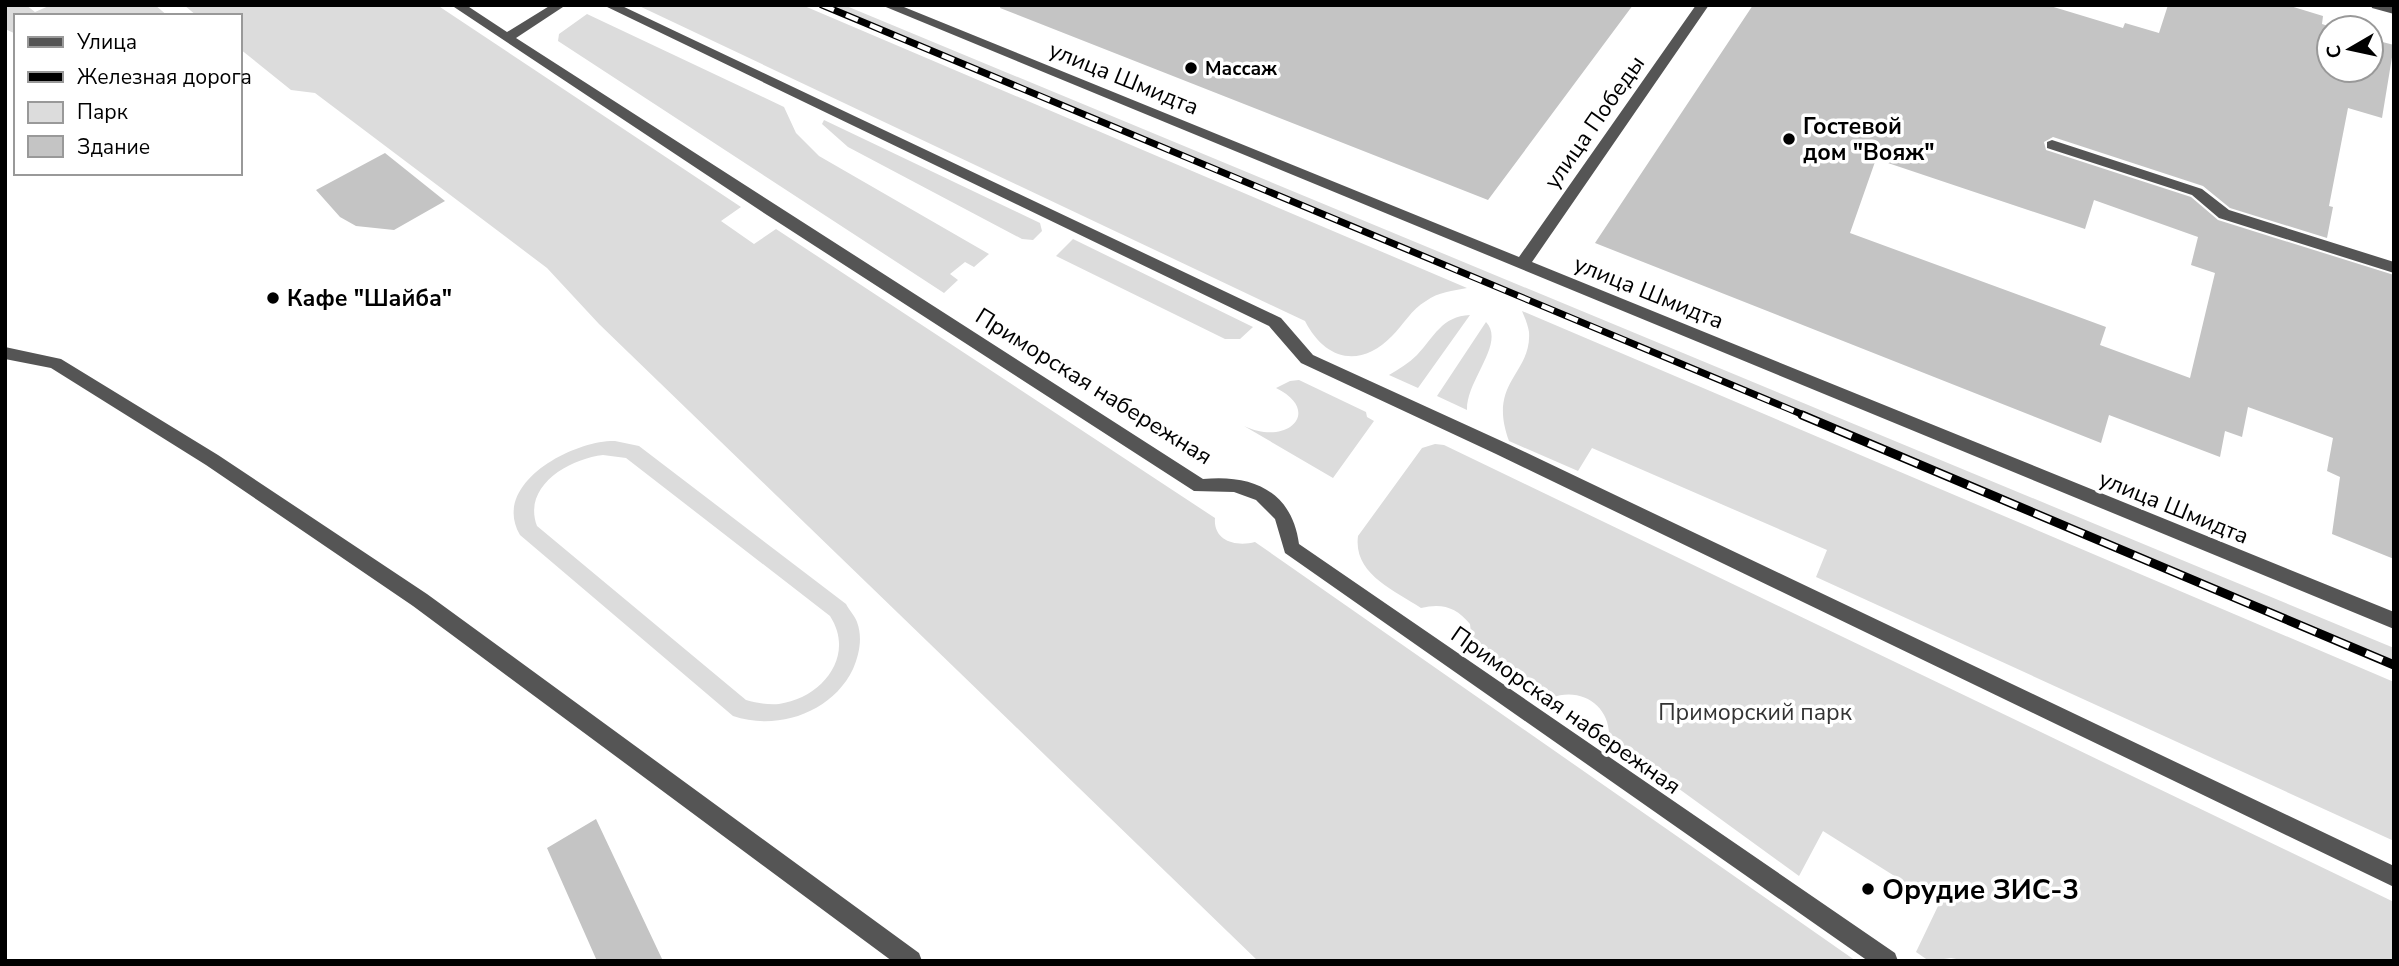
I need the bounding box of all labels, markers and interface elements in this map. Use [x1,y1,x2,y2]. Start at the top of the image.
legend [14,14,242,175]
north arrow [2315,14,2385,84]
text: Улица [76,28,137,56]
street label: улица Шмидта [1044,34,1203,123]
text: С [2320,43,2348,60]
street label: улица Победы [1537,49,1652,195]
place label: Массаж [1205,56,1277,82]
marker: Массаж [1183,60,1199,76]
text: Железная дорога [77,63,252,91]
text: Парк [77,98,129,126]
place label: Гостевой дом "Вояж" [1803,111,1935,168]
marker: Гостевой дом "Вояж" [1781,131,1797,147]
text: Здание [77,133,150,161]
street label: улица Шмидта [1569,248,1728,337]
place label: Кафе "Шайба" [287,283,452,314]
marker: Кафе "Шайба" [265,290,281,306]
street label: Приморская набережная [969,301,1218,472]
street label: улица Шмидта [2094,463,2253,552]
street label: Приморская набережная [1445,619,1687,802]
park label: Приморский парк [1658,697,1853,728]
place label: Орудие ЗИС-3 [1882,871,2079,909]
marker: Орудие ЗИС-3 [1860,881,1876,897]

